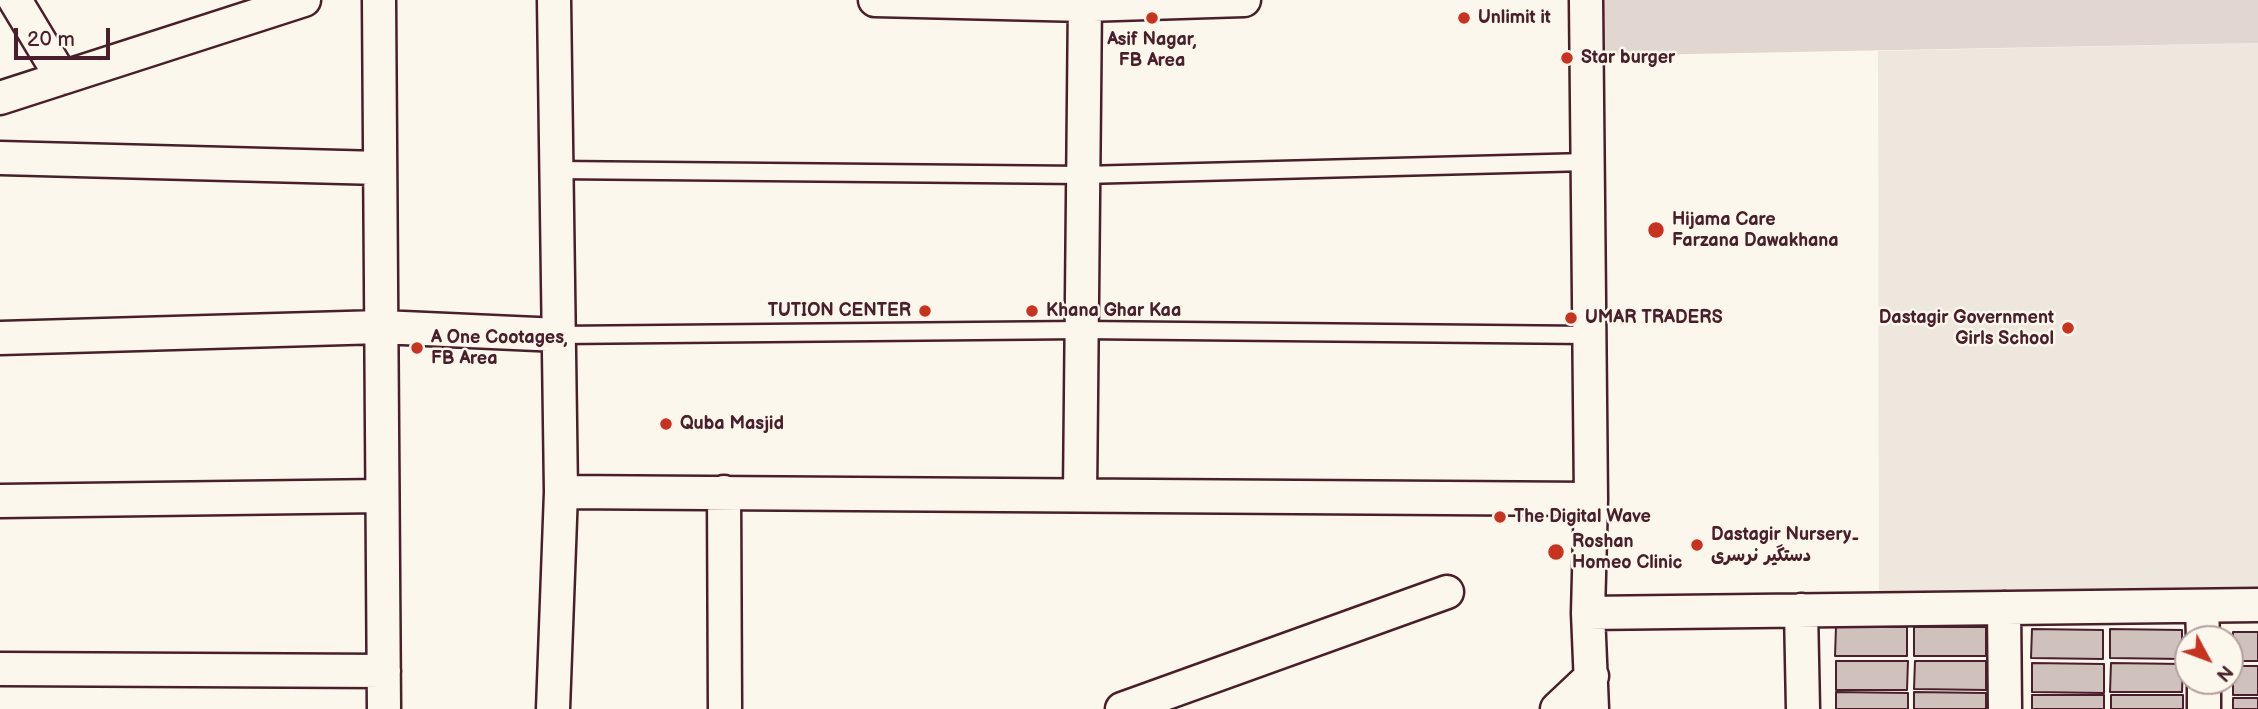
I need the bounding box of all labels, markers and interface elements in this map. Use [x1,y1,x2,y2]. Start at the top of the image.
place label: Unlimit it [1478,7,1551,29]
marker: Asif Nagar, FB Area [1144,10,1160,26]
marker: Unlimit it [1456,10,1472,26]
scale bar [18,14,114,58]
text: 20 m [27,27,75,52]
place label: Asif Nagar, FB Area [1107,29,1197,72]
place label: Star burger [1581,47,1675,69]
marker: Star burger [1559,50,1575,66]
place label: Hijama Care Farzana Dawakhana [1672,209,1839,252]
marker: Hijama Care Farzana Dawakhana [1646,220,1666,240]
place label: TUTION CENTER [768,300,911,322]
place label: Khana Ghar Kaa [1046,300,1181,322]
marker: TUTION CENTER [917,303,933,319]
marker: Khana Ghar Kaa [1024,303,1040,319]
place label: UMAR TRADERS [1585,307,1723,329]
place label: Dastagir Government Girls School [1879,307,2054,350]
marker: UMAR TRADERS [1563,310,1579,326]
marker: Dastagir Government Girls School [2060,320,2076,336]
place label: A One Cootages, FB Area [431,327,568,370]
marker: A One Cootages, FB Area [409,340,425,356]
place label: Quba Masjid [680,413,784,435]
marker: Quba Masjid [658,416,674,432]
place label: The Digital Wave [1514,506,1651,528]
marker: The Digital Wave [1492,509,1508,525]
place label: Dastagir Nursery۔ دستگیر نرسری [1711,524,1860,566]
place label: Roshan Homeo Clinic [1572,531,1682,574]
marker: Dastagir Nursery۔ دستگیر نرسری [1689,537,1705,553]
marker: Roshan Homeo Clinic [1546,542,1566,562]
north arrow [2174,625,2244,695]
text: N [2210,660,2237,686]

